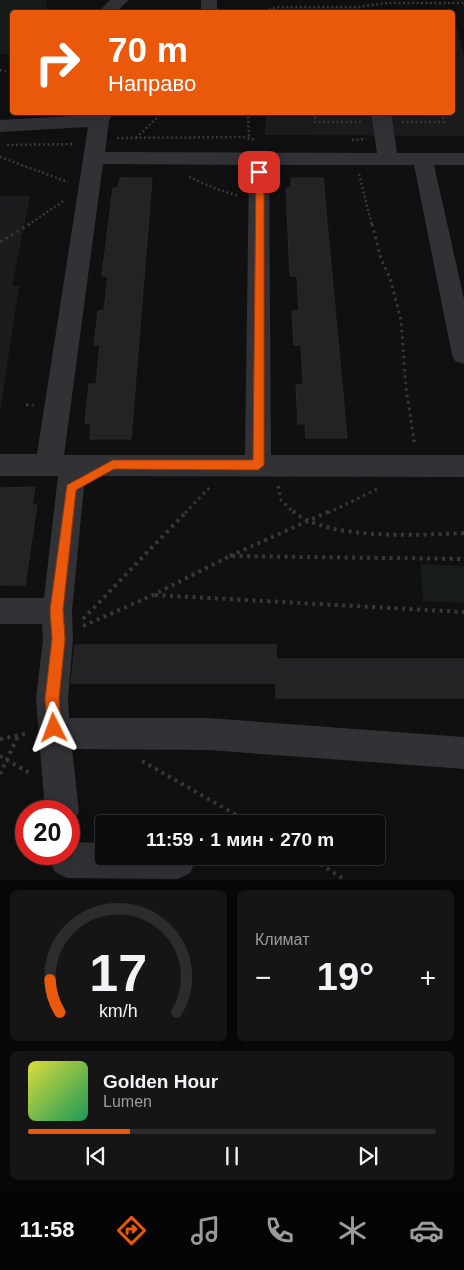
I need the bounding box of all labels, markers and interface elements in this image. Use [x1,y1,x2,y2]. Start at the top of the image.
icon: right [25,30,90,95]
text: 70 m [108,30,188,69]
text: Направо [108,71,196,96]
pin [238,151,280,193]
icon: arrive [245,158,273,186]
position arrow [27,701,79,753]
speed limit sign: 20 [15,800,80,865]
text: 11:59 · 1 мин · 270 m [146,829,334,850]
text: Климат [255,931,309,948]
text: 17 [90,944,147,1002]
text: 19° [317,956,374,998]
text: − [255,962,271,993]
text: + [420,962,436,993]
text: km/h [99,1001,138,1021]
text: Golden Hour [103,1071,218,1092]
text: Lumen [103,1093,152,1110]
icon: previous [82,1142,110,1170]
icon: pause [218,1142,246,1170]
icon: next [354,1142,382,1170]
icon: directions [114,1213,149,1248]
icon: music [188,1213,223,1248]
icon: phone [262,1213,297,1248]
icon: climate [335,1213,370,1248]
icon: car [409,1213,444,1248]
text: 11:58 [19,1217,75,1242]

